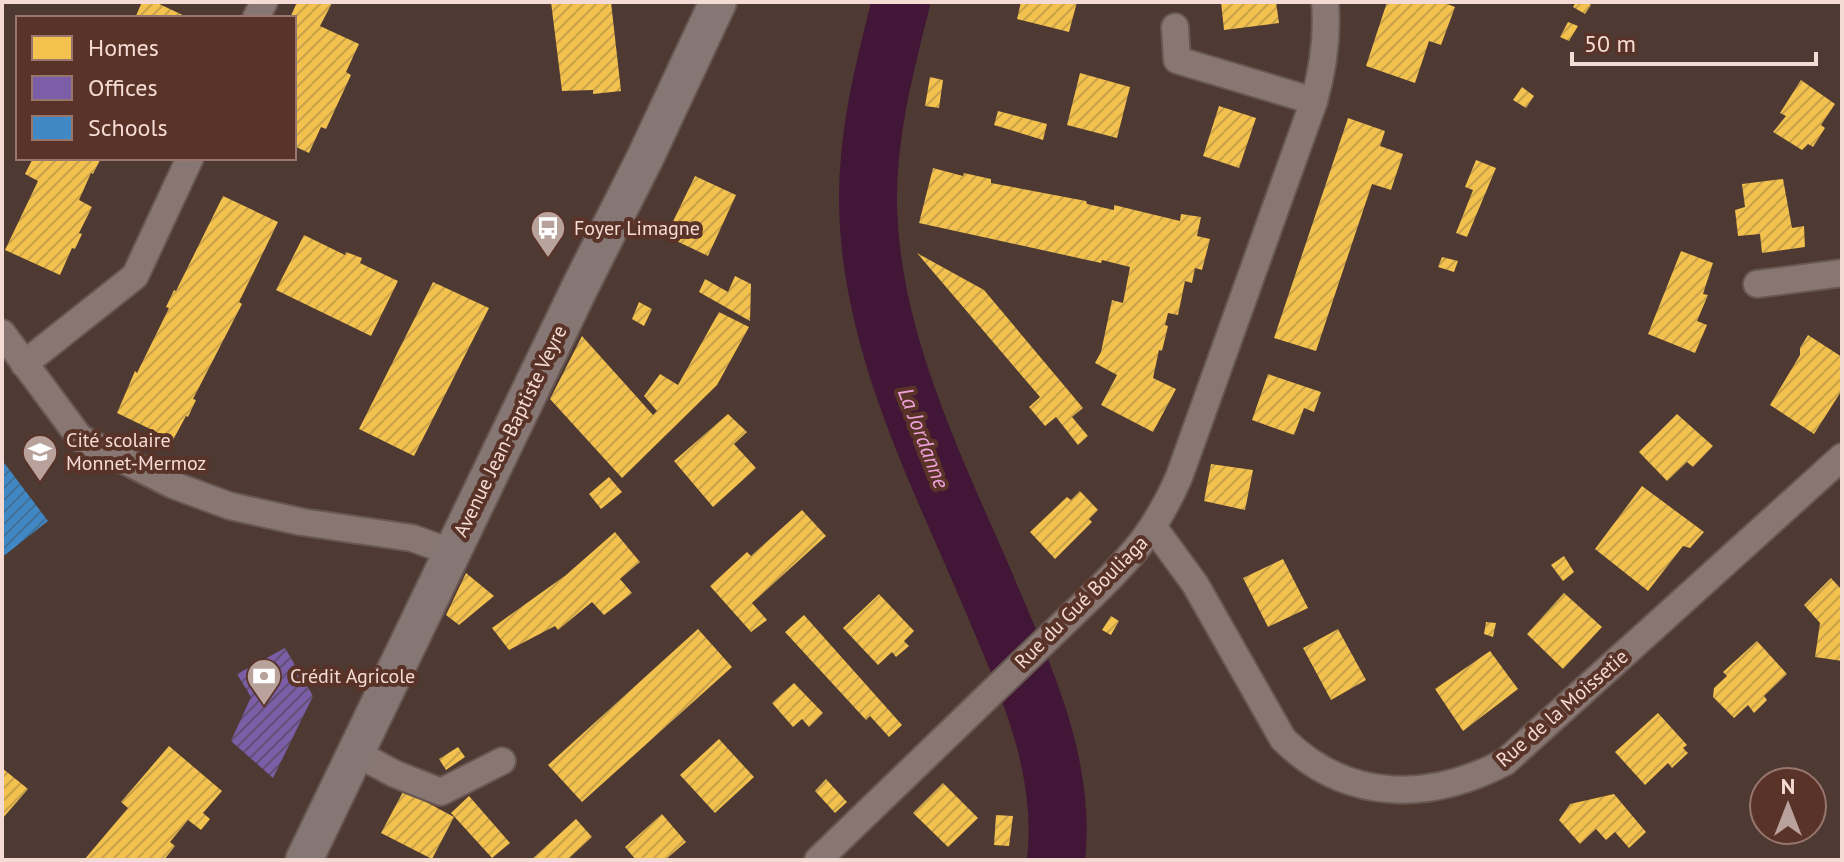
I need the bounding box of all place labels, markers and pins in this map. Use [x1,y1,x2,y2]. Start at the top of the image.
bus stop icon: Foyer Limagne [529,209,567,259]
place label: Foyer Limagne [574,215,700,241]
place label: Cité scolaire Monnet-Mermoz [66,427,206,476]
school or university icon: Cité scolaire Monnet-Mermoz [21,433,59,483]
bank icon: Crédit Agricole [245,657,283,707]
place label: Crédit Agricole [290,663,415,689]

